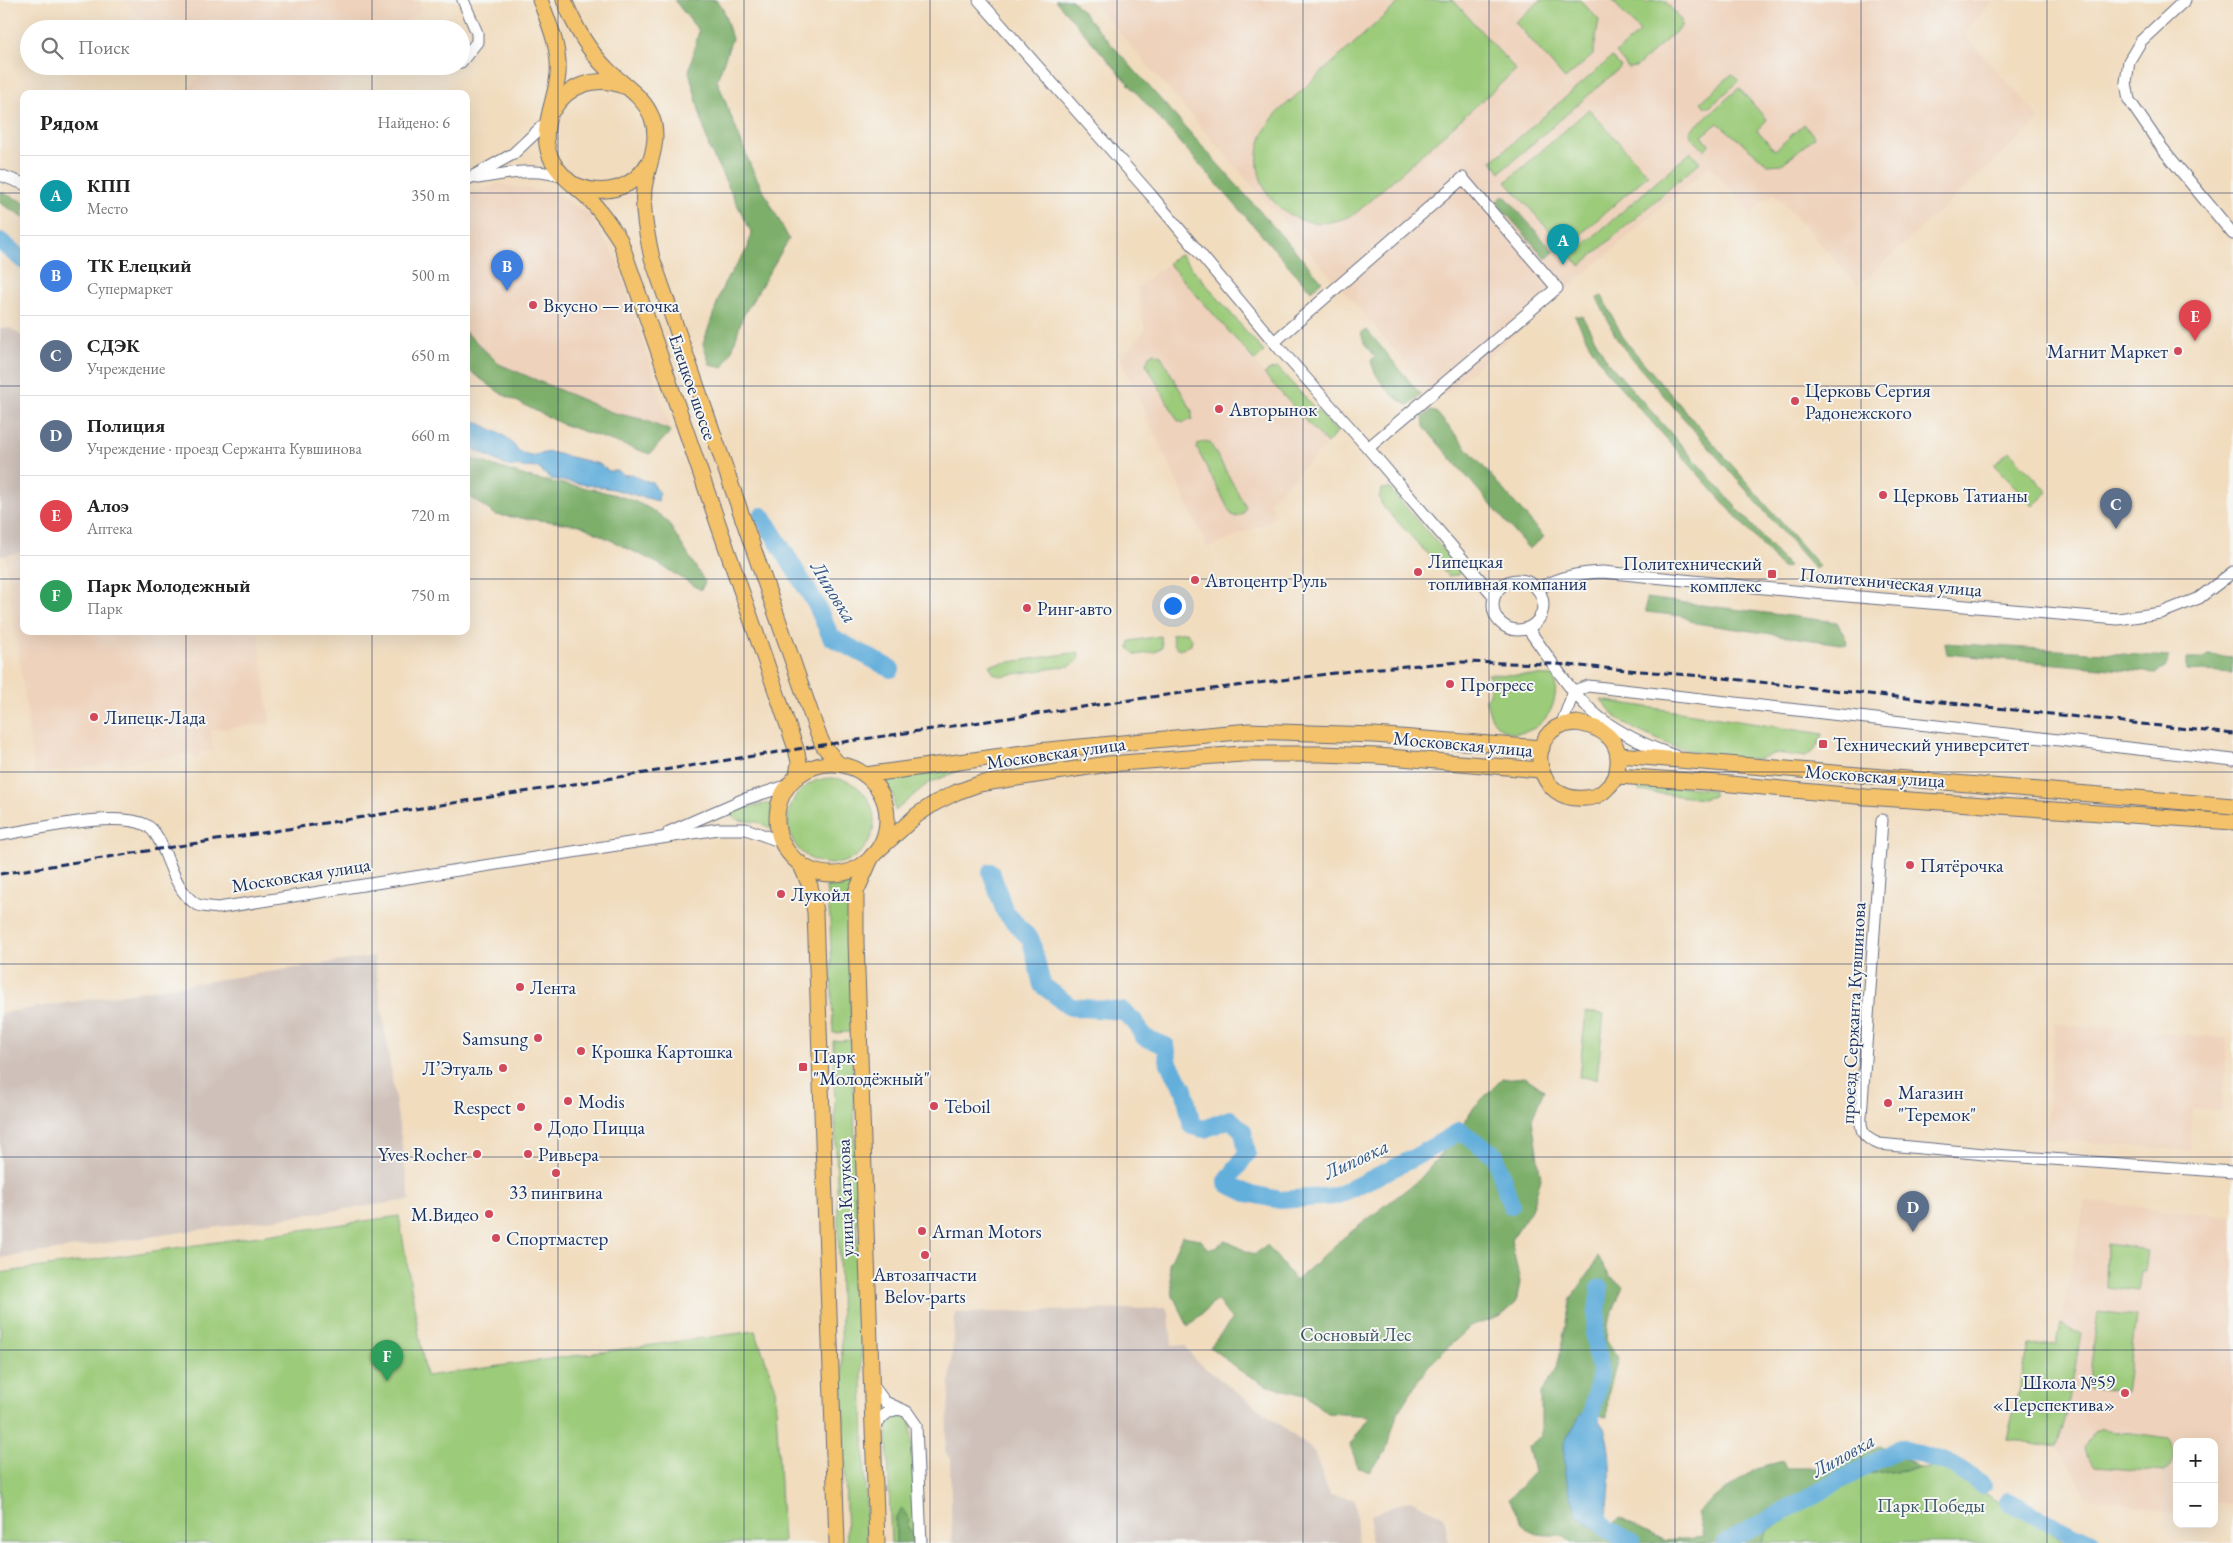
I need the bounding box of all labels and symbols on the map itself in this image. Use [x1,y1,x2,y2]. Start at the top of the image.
pin: A [1547,224,1579,265]
pin: B [491,250,523,291]
place label: Вкусно — и точка [543,293,680,318]
marker: Вкусно — и точка [527,299,539,311]
pin: E [2179,300,2211,341]
street label: Елецкое шоссе [663,330,723,444]
place label: Магнит Маркет [2047,339,2168,364]
marker: Магнит Маркет [2172,345,2184,357]
place label: Церковь Сергия Радонежского [1805,378,1931,425]
marker: Церковь Сергия Радонежского [1789,395,1801,407]
place label: Авторынок [1228,397,1317,422]
marker: Авторынок [1213,403,1225,415]
place label: Церковь Татианы [1893,483,2028,508]
pin: C [2100,488,2132,529]
marker: Церковь Татианы [1877,489,1889,501]
place label: Липецкая топливная компания [1428,549,1588,596]
place label: Политехнический комплекс [1623,551,1762,598]
water label: Липовка [804,555,863,628]
street label: Политехническая улица [1799,562,1984,602]
marker: Липецкая топливная компания [1412,566,1424,578]
place label: Автоцентр Руль [1204,568,1327,593]
marker: Политехнический комплекс [1766,568,1778,580]
marker: Автоцентр Руль [1189,574,1201,586]
your location [1160,593,1186,619]
place label: Ринг-авто [1037,596,1112,621]
marker: Ринг-авто [1021,602,1033,614]
place label: Прогресс [1460,672,1534,697]
marker: Прогресс [1444,678,1456,690]
place label: Липецк-Лада [104,705,206,730]
marker: Липецк-Лада [88,711,100,723]
street label: Московская улица [1392,725,1534,763]
street label: Московская улица [985,731,1128,775]
place label: Технический университет [1833,732,2029,757]
marker: Технический университет [1817,738,1829,750]
street label: Московская улица [1804,759,1946,793]
street label: Московская улица [230,852,373,898]
place label: Пятёрочка [1920,853,2004,878]
marker: Пятёрочка [1904,859,1916,871]
place label: Лукойл [791,882,850,907]
marker: Лукойл [775,888,787,900]
street label: проезд Сержанта Кувшинова [1835,901,1871,1124]
place label: Лента [530,975,577,1000]
marker: Лента [514,981,526,993]
place label: Samsung [462,1026,529,1051]
marker: Samsung [532,1032,544,1044]
place label: Крошка Картошка [591,1039,733,1064]
place label: Парк "Молодёжный" [813,1044,930,1091]
marker: Крошка Картошка [575,1045,587,1057]
place label: Л’Этуаль [422,1056,493,1081]
marker: Парк "Молодёжный" [797,1061,809,1073]
marker: Л’Этуаль [497,1062,509,1074]
place label: Магазин "Теремок" [1898,1080,1976,1127]
place label: Modis [578,1089,625,1114]
place label: Teboil [944,1094,991,1119]
place label: Respect [453,1095,511,1120]
marker: Modis [562,1095,574,1107]
marker: Магазин "Теремок" [1882,1097,1894,1109]
marker: Teboil [928,1100,940,1112]
marker: Respect [515,1101,527,1113]
place label: Додо Пицца [548,1115,645,1140]
marker: Додо Пицца [532,1121,544,1133]
water label: Липовка [1319,1133,1393,1186]
street label: улица Катукова [830,1138,860,1257]
place label: Yves Rocher [378,1142,468,1167]
place label: Ривьера [538,1142,599,1167]
marker: Yves Rocher [471,1148,483,1160]
marker: Ривьера [522,1148,534,1160]
marker: 33 пингвина [550,1167,562,1179]
place label: 33 пингвина [509,1180,603,1205]
pin: D [1897,1191,1929,1232]
place label: М.Видео [411,1202,479,1227]
marker: М.Видео [483,1208,495,1220]
place label: Arman Motors [931,1219,1042,1244]
marker: Arman Motors [916,1225,928,1237]
place label: Спортмастер [506,1226,608,1251]
marker: Спортмастер [490,1232,502,1244]
marker: Автозапчасти Belov-parts [919,1249,931,1261]
place label: Автозапчасти Belov-parts [872,1262,977,1309]
park label: Сосновый Лес [1300,1322,1412,1347]
pin: F [371,1340,403,1381]
place label: Школа №59 «Перспектива» [1992,1370,2115,1417]
marker: Школа №59 «Перспектива» [2119,1387,2131,1399]
water label: Липовка [1806,1427,1879,1483]
park label: Парк Победы [1877,1493,1985,1518]

